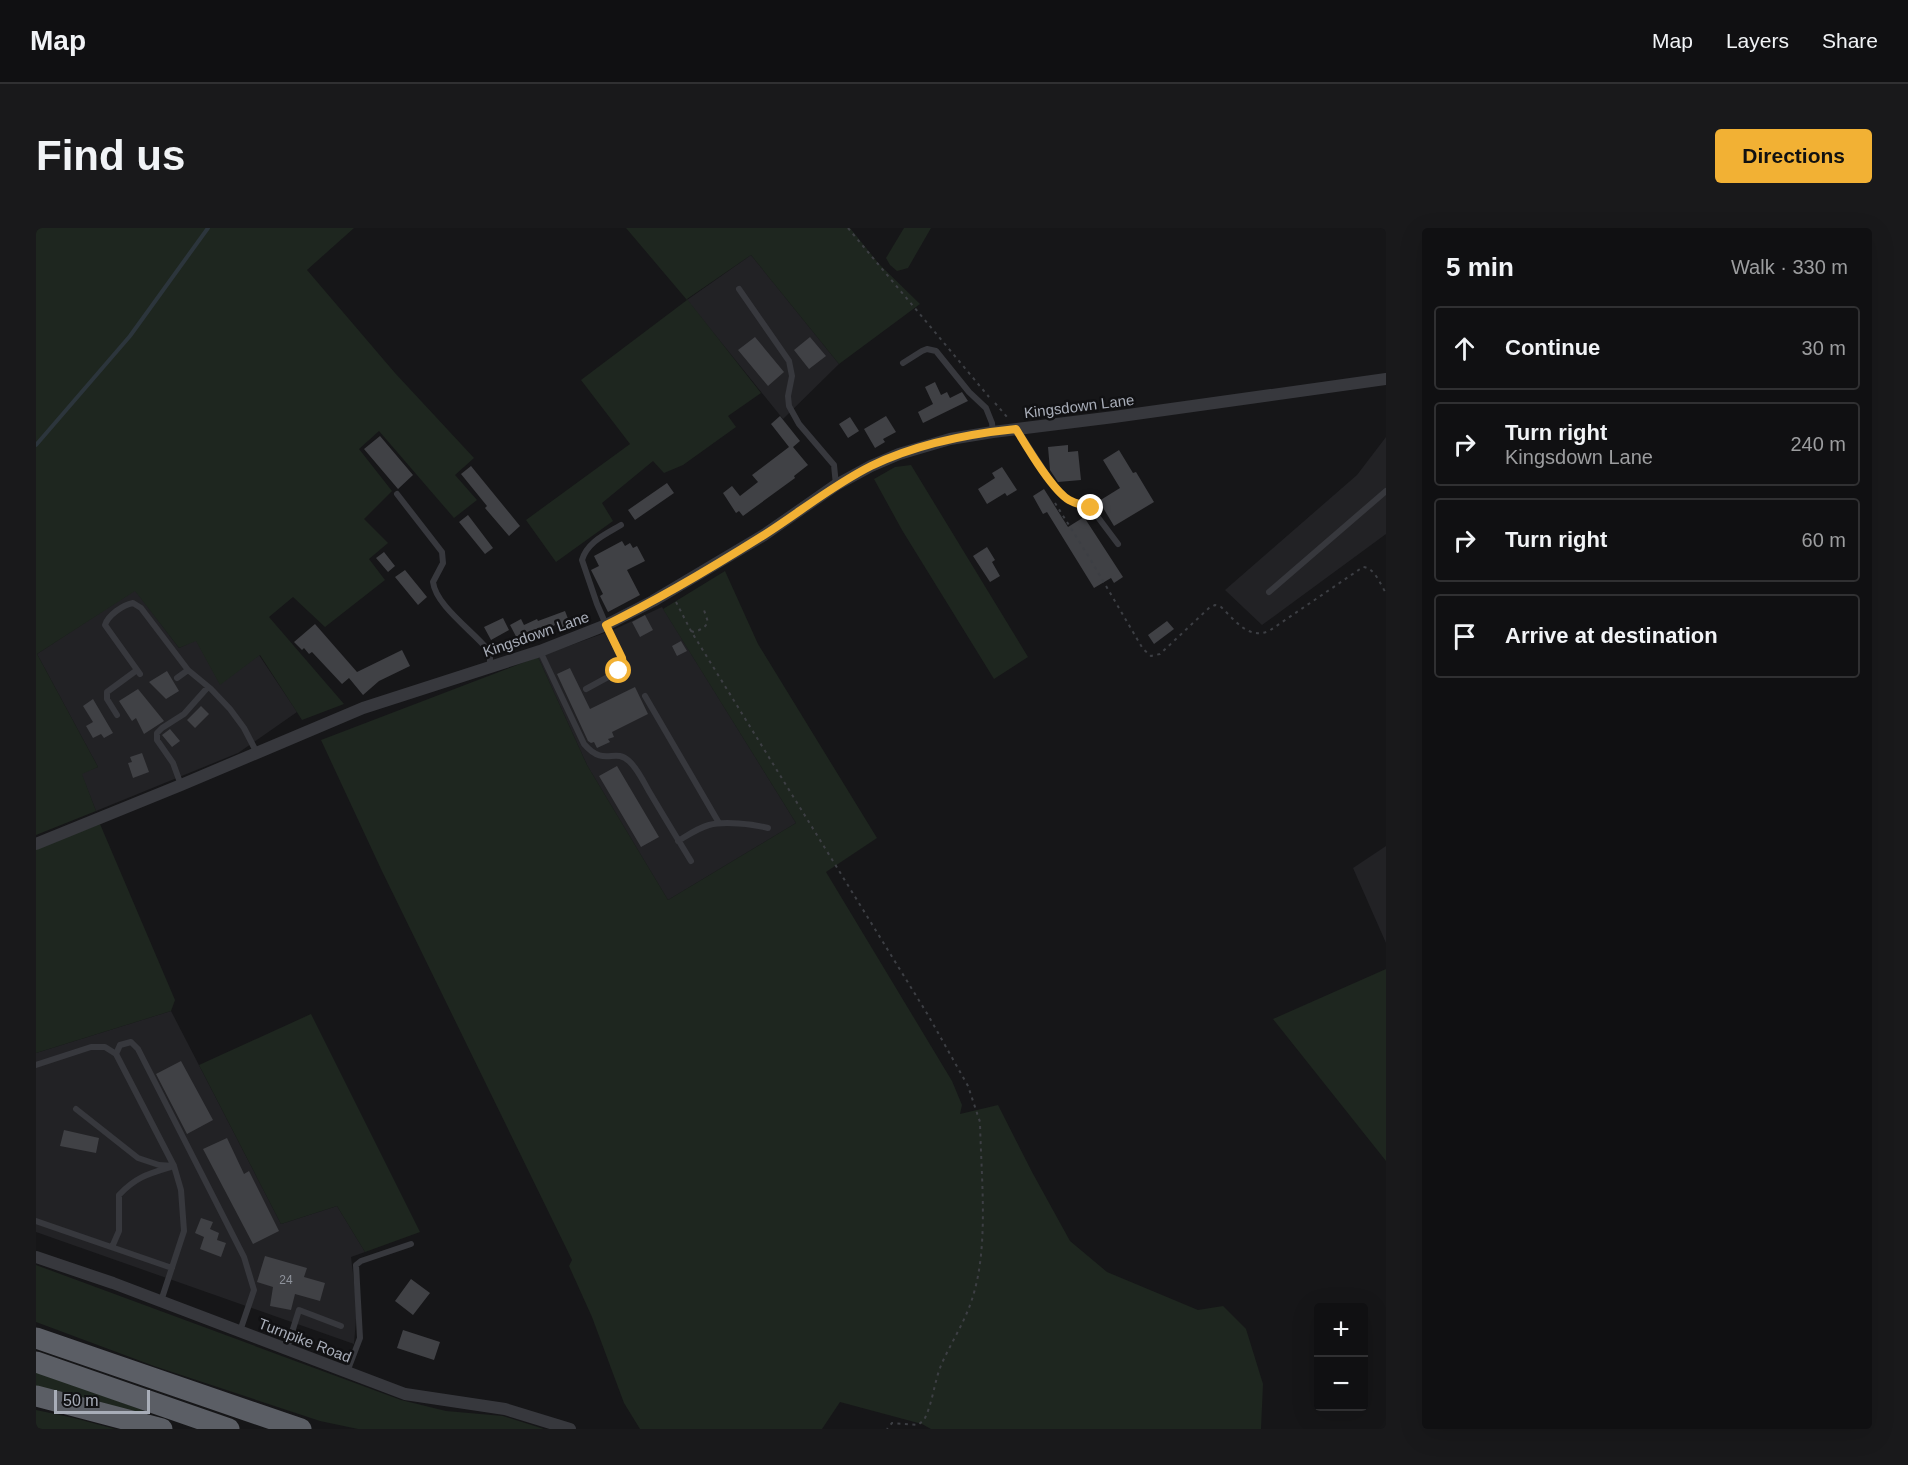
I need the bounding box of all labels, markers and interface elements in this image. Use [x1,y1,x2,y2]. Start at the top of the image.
text: Map [30,25,86,56]
text: Map [1652,29,1693,52]
text: Layers [1726,29,1789,52]
text: Share [1822,29,1878,52]
button: Directions [1715,129,1872,183]
text: Find us [36,132,185,179]
text: 5 min [1446,252,1514,282]
text: Walk · 330 m [1731,256,1848,278]
icon: ahead [1448,332,1481,365]
text: Continue [1505,335,1600,360]
text: 30 m [1802,337,1846,359]
street label: Kingsdown Lane [1023,391,1135,421]
text: Turn right [1505,420,1607,445]
icon: right [1448,428,1481,461]
text: 240 m [1790,433,1846,455]
text: Kingsdown Lane [1505,446,1653,468]
route end [1077,494,1103,520]
icon: right [1448,524,1481,557]
text: Turn right [1505,527,1607,552]
text: 60 m [1802,529,1846,551]
street label: Kingsdown Lane [481,608,591,660]
icon: arrive [1448,620,1481,653]
text: Arrive at destination [1505,623,1718,648]
route start [605,657,631,683]
house number: 24 [279,1273,293,1287]
map controls [1314,1303,1368,1411]
button: + [1314,1303,1368,1357]
street label: Turnpike Road [256,1315,354,1365]
button: − [1314,1357,1368,1411]
scale bar [54,1387,150,1414]
text: 50 m [63,1392,99,1409]

